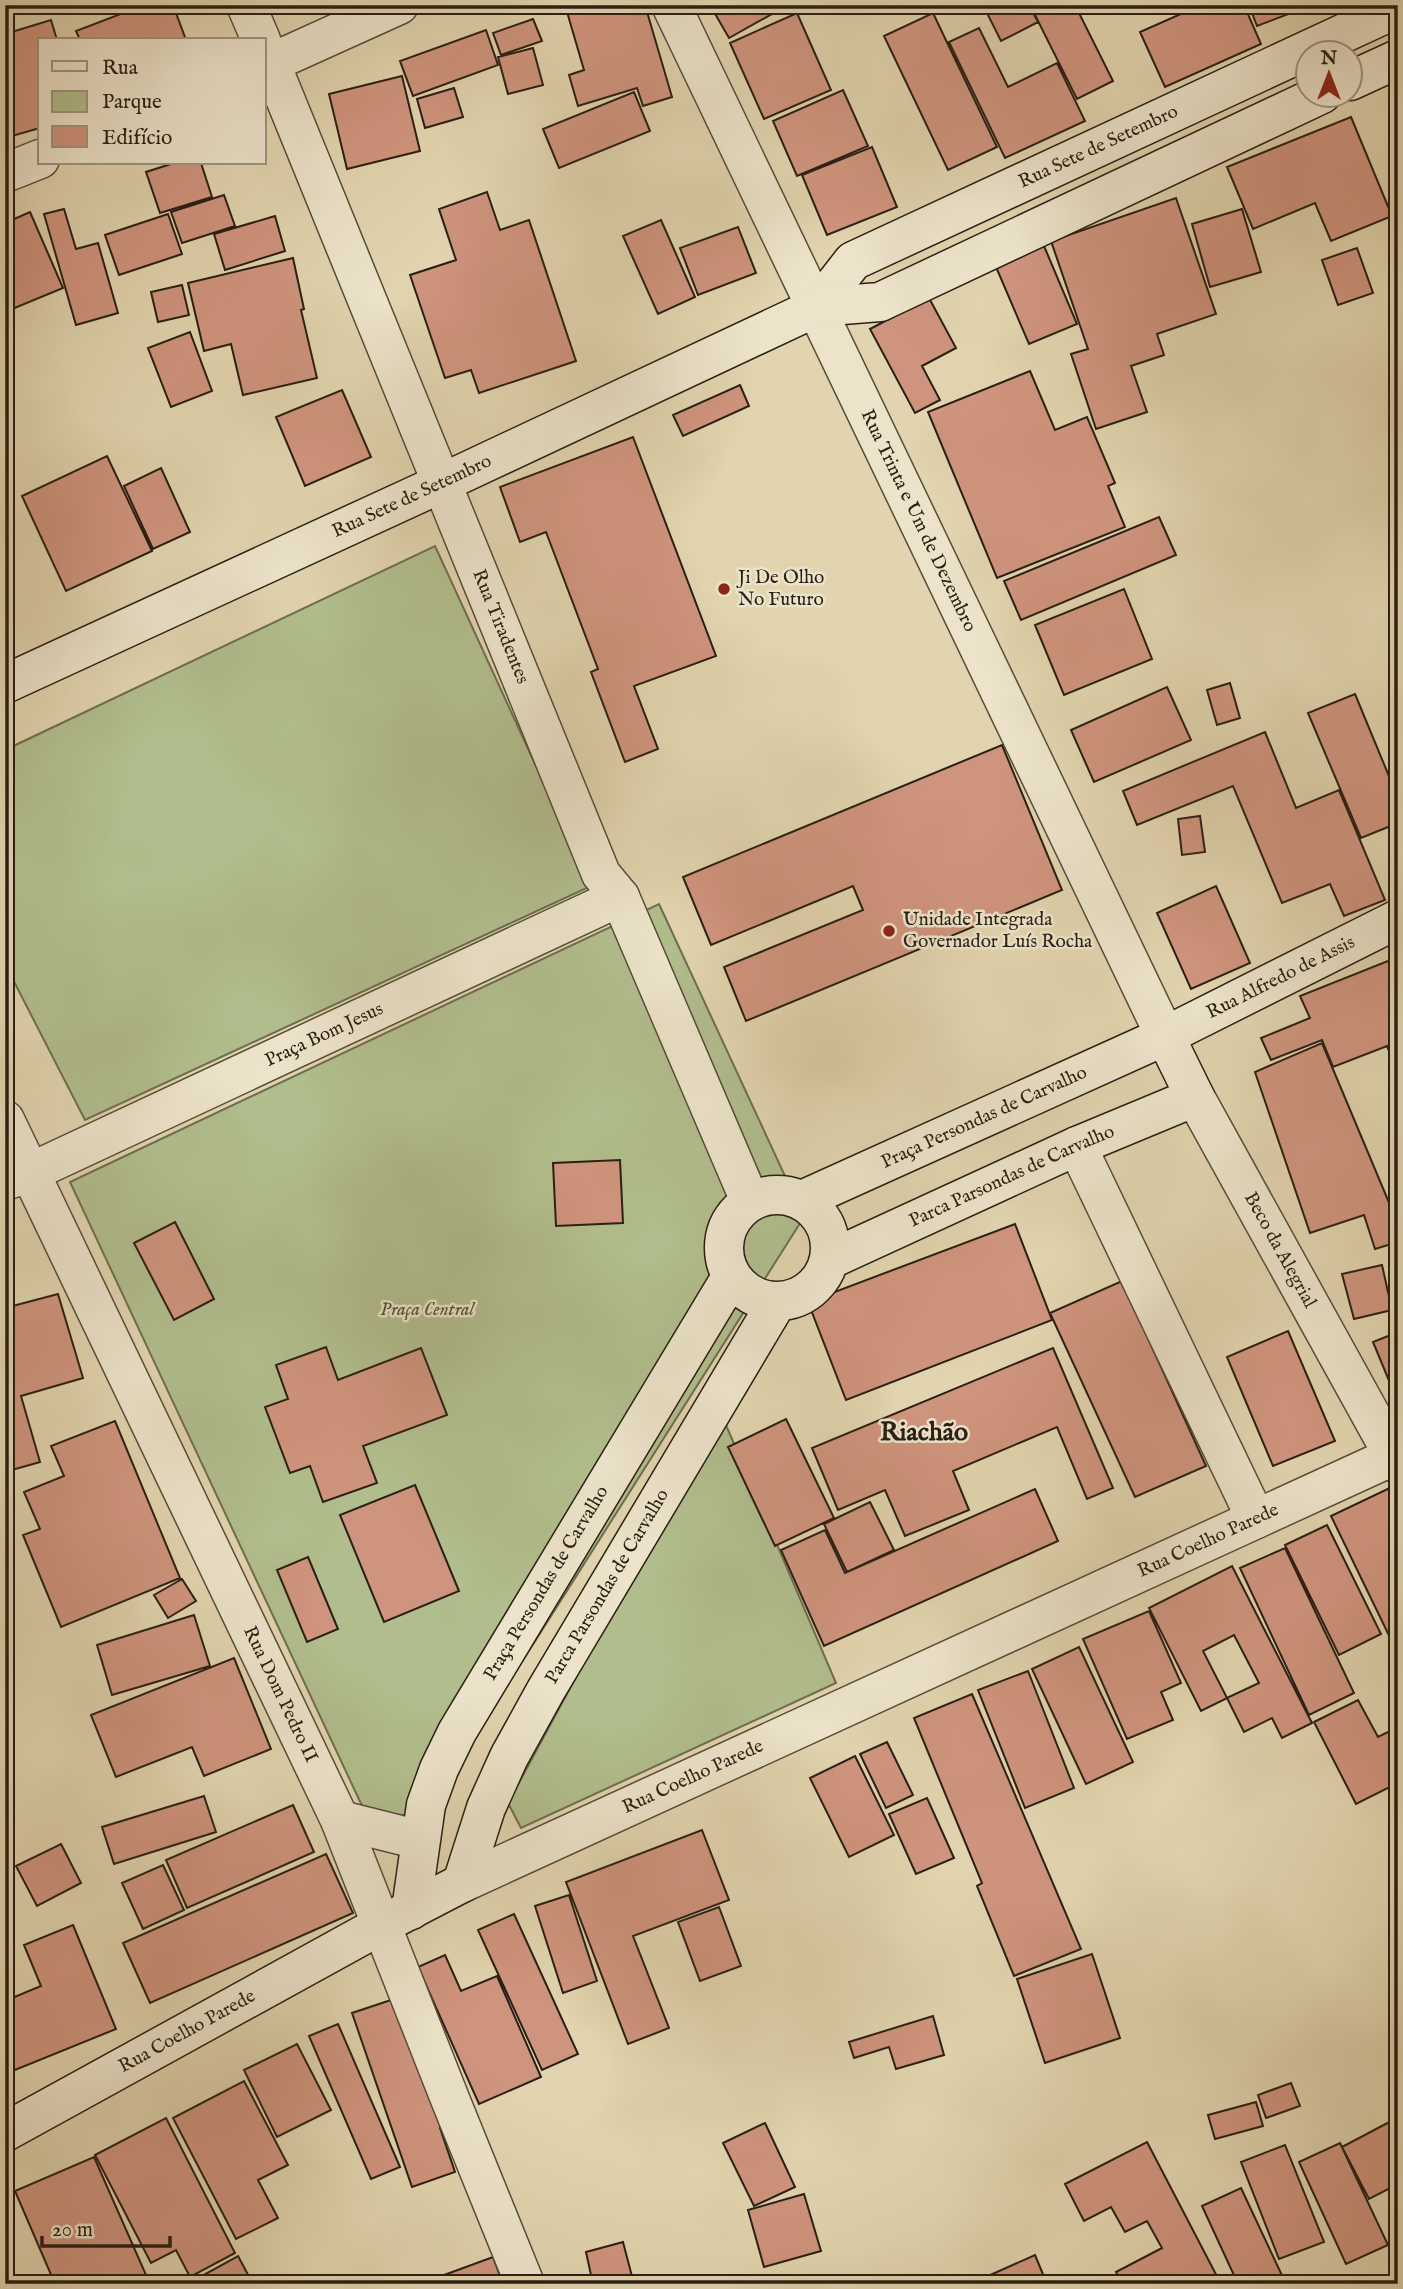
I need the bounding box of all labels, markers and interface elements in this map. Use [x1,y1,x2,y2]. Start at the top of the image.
legend [38,38,266,164]
north arrow [1294,38,1364,108]
text: N [1320,47,1338,71]
text: Rua [102,55,139,82]
text: Parque [102,89,162,116]
street label: Rua Sete de Setembro [1015,100,1182,194]
text: Edifício [102,125,172,152]
street label: Rua Trinta e Um de Dezembro [855,406,982,636]
street label: Rua Sete de Setembro [328,449,496,544]
street label: Rua Tiradentes [466,566,534,688]
place label: Ji De Olho No Futuro [736,566,824,612]
marker: Ji De Olho No Futuro [716,581,732,597]
place label: Unidade Integrada Governador Luís Rocha [903,908,1093,954]
marker: Unidade Integrada Governador Luís Rocha [881,923,897,939]
street label: Rua Alfredo de Assis [1203,931,1359,1025]
street label: Praça Bom Jesus [261,997,387,1073]
street label: Praça Persondas de Carvalho [878,1061,1091,1175]
street label: Parca Parsondas de Carvalho [905,1120,1118,1233]
street label: Beco da Alegrial [1238,1188,1322,1313]
park label: Praça Central [380,1298,475,1322]
district label: Riachão [880,1416,968,1449]
street label: Praça Persondas de Carvalho [479,1482,614,1685]
street label: Parca Parsondas de Carvalho [540,1485,675,1688]
street label: Rua Coelho Parede [1134,1498,1283,1584]
street label: Rua Dom Pedro II [237,1623,323,1767]
street label: Rua Coelho Parede [619,1734,767,1820]
street label: Rua Coelho Parede [115,1984,260,2079]
scale bar [42,2205,170,2249]
text: 20 m [52,2217,93,2244]

